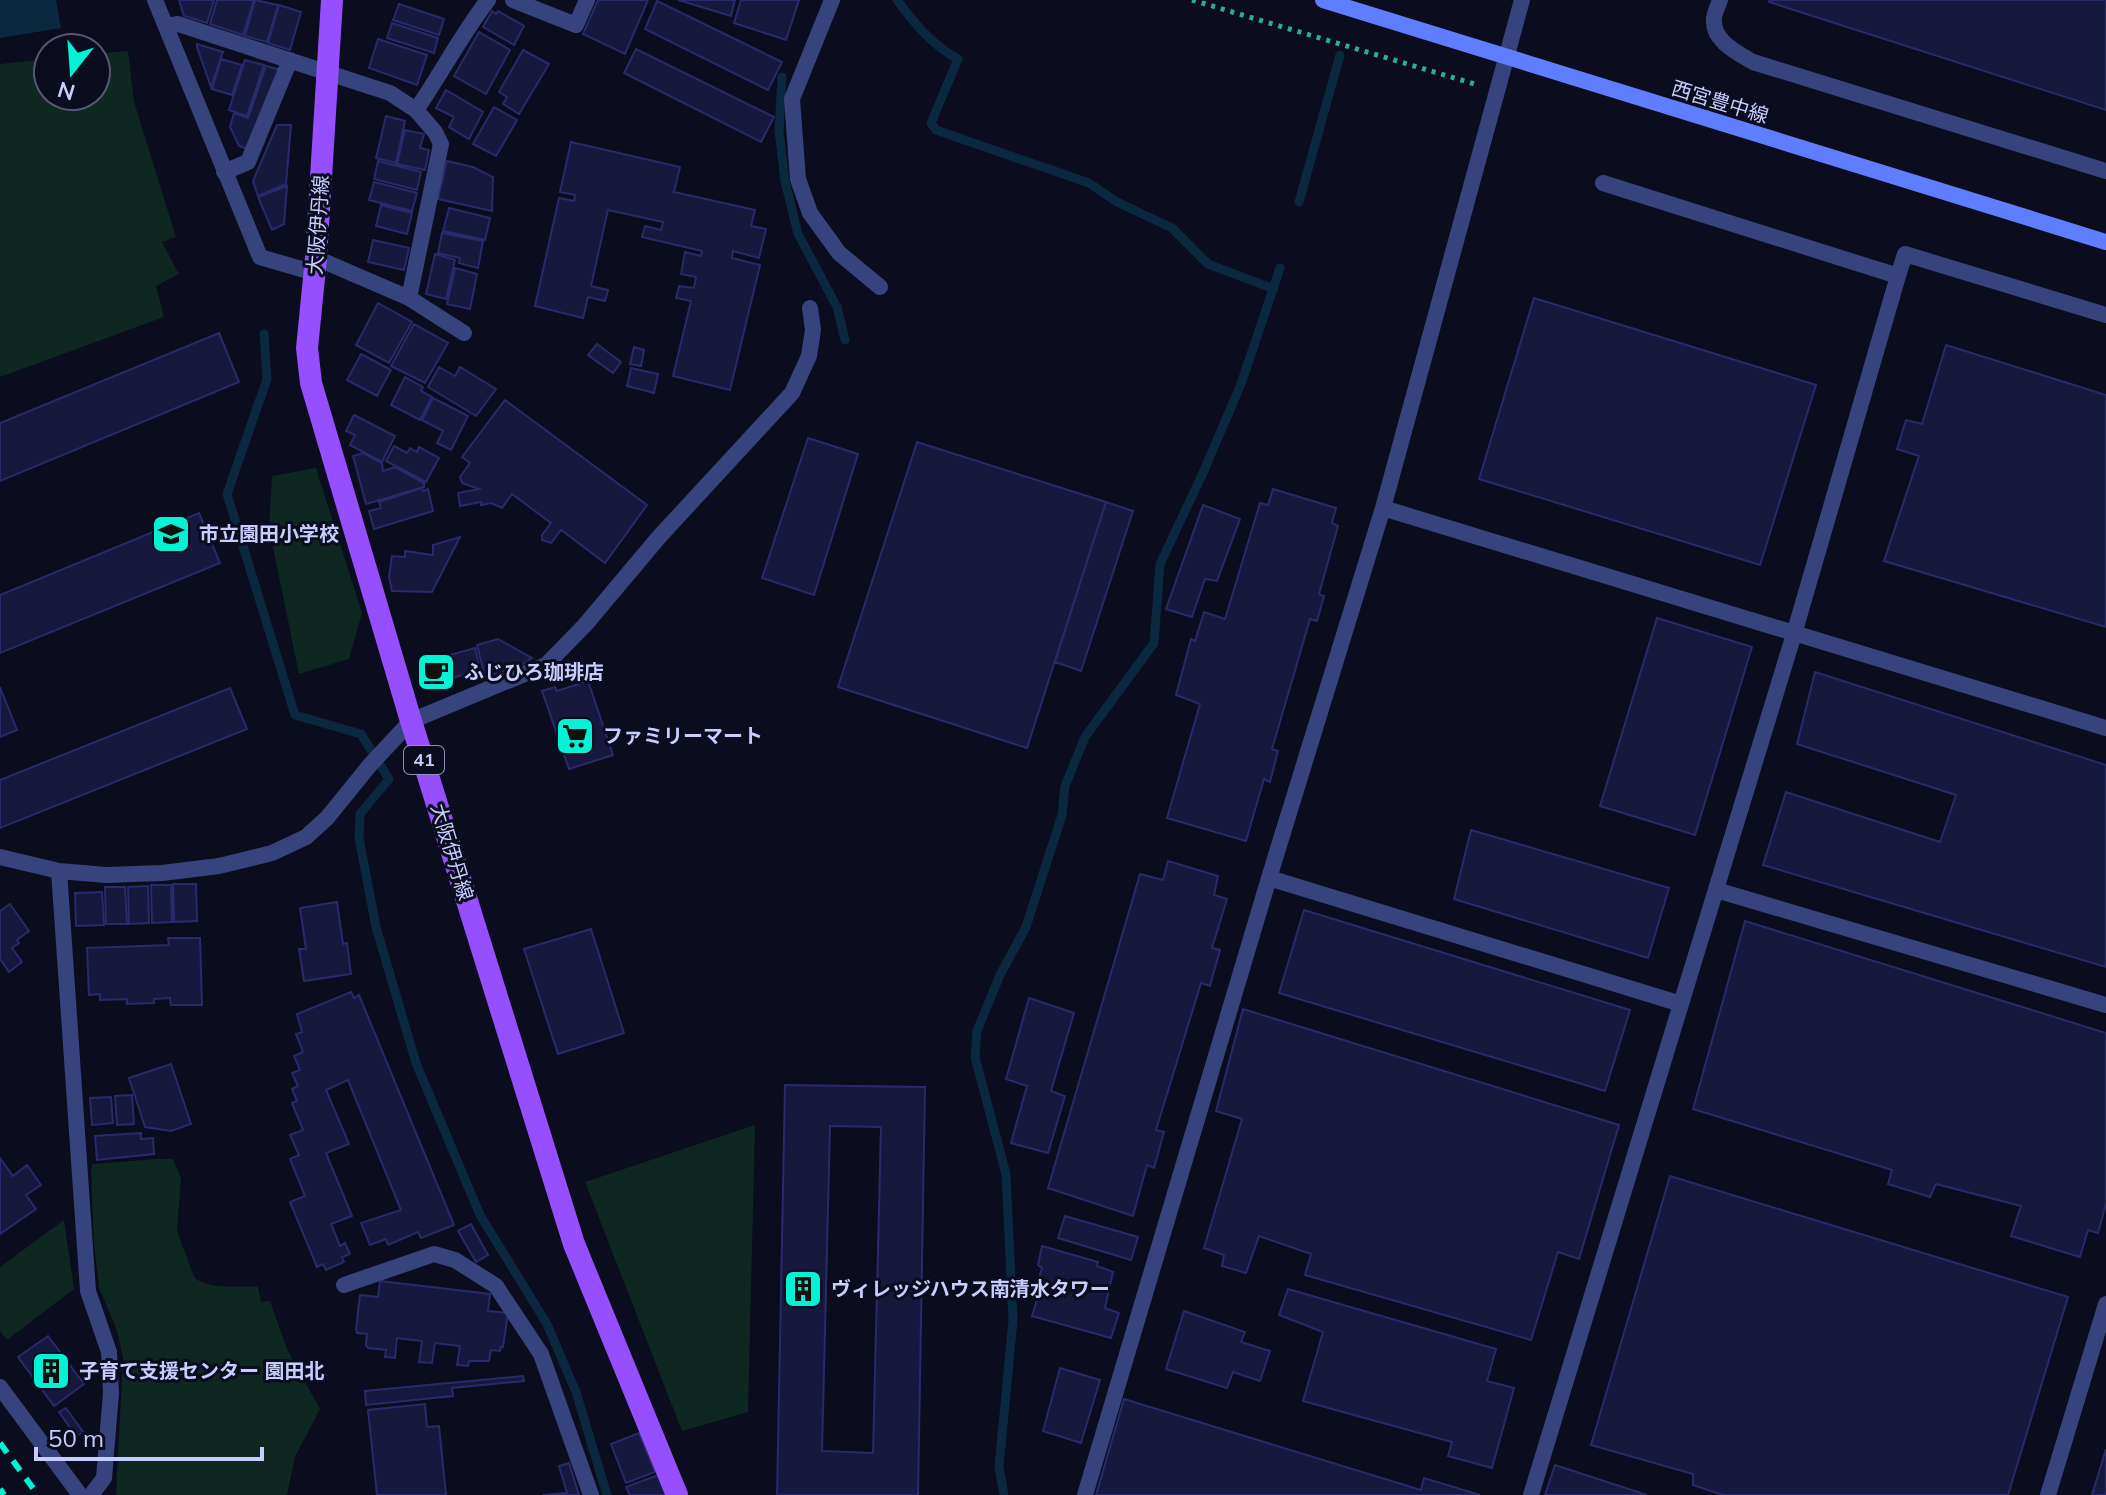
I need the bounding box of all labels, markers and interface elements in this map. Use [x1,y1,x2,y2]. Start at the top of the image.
north arrow [32,32,112,112]
text: N [54,75,78,107]
street label: 西宮豊中線 [1669,75,1772,128]
street label: 大阪伊丹線 [302,174,333,276]
school or university icon: 市立園田小学校 [150,513,192,555]
place label: 市立園田小学校 [199,521,339,546]
cafe icon: ふじひろ珈琲店 [415,651,457,693]
place label: ふじひろ珈琲店 [464,659,604,684]
supermarket icon: ファミリーマート [554,715,596,757]
place label: ファミリーマート [603,723,763,748]
road number: 41 [404,746,444,774]
street label: 大阪伊丹線 [426,800,479,903]
building icon: ヴィレッジハウス南清水タワー [782,1268,824,1310]
place label: ヴィレッジハウス南清水タワー [831,1276,1110,1301]
building icon: 子育て支援センター 園田北 [30,1350,72,1392]
place label: 子育て支援センター 園田北 [79,1358,324,1383]
scale bar [36,1411,262,1461]
text: 50 m [48,1423,104,1453]

